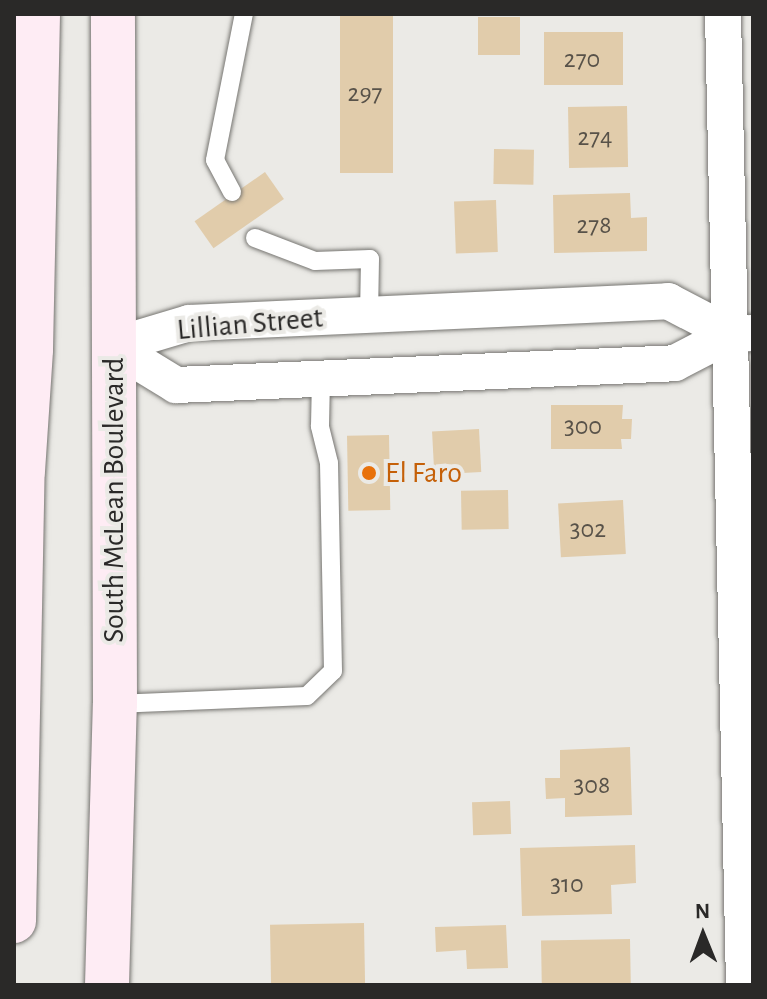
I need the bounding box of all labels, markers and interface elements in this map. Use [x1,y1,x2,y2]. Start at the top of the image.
house number: 270 [564,44,600,76]
house number: 297 [348,78,382,110]
house number: 274 [577,122,613,154]
house number: 278 [577,210,611,242]
street label: Lillian Street [175,300,325,348]
street label: South McLean Boulevard [96,357,132,643]
house number: 300 [564,411,602,443]
place label: El Faro [385,455,462,491]
marker: El Faro [360,464,378,482]
house number: 302 [570,514,606,546]
house number: 308 [574,770,610,802]
house number: 310 [550,869,584,901]
north arrow [663,895,743,975]
text: N [695,900,710,922]

